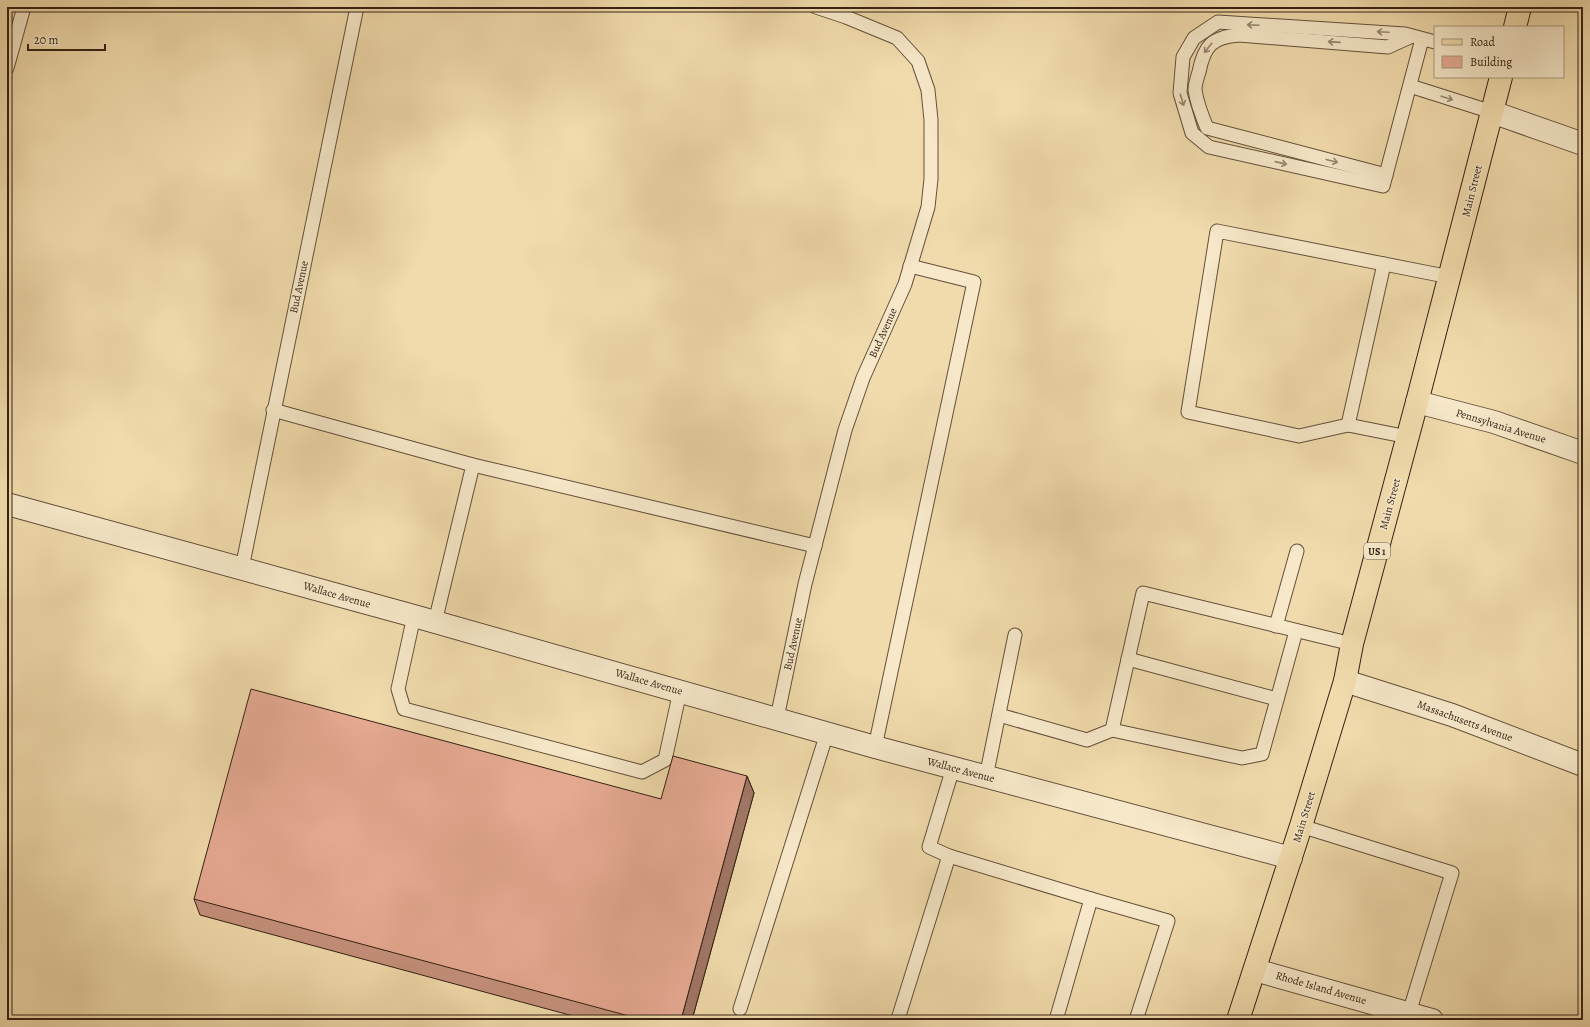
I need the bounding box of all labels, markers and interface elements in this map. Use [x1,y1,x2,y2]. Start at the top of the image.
one-way arrow [1247,21,1260,28]
scale bar [28,26,105,52]
legend [1434,26,1564,78]
one-way arrow [1377,29,1390,36]
text: 20 m [34,32,58,48]
text: Road [1470,34,1496,50]
one-way arrow [1328,39,1341,46]
one-way arrow [1204,42,1213,53]
text: Building [1470,54,1512,70]
one-way arrow [1179,94,1186,107]
one-way arrow [1440,95,1453,102]
one-way arrow [1325,157,1338,165]
one-way arrow [1274,160,1287,168]
street label: Main Street [1458,163,1486,218]
street label: Bud Avenue [286,259,312,315]
street label: Bud Avenue [865,306,901,360]
street label: Pennsylvania Avenue [1454,405,1548,447]
street label: Main Street [1376,476,1404,531]
road number: US 1 [1364,543,1390,559]
street label: Wallace Avenue [301,578,372,612]
street label: Bud Avenue [780,616,806,672]
street label: Wallace Avenue [613,665,684,699]
street label: Massachusetts Avenue [1415,697,1515,745]
street label: Wallace Avenue [925,754,997,786]
street label: Main Street [1289,789,1319,844]
street label: Rhode Island Avenue [1274,968,1368,1008]

